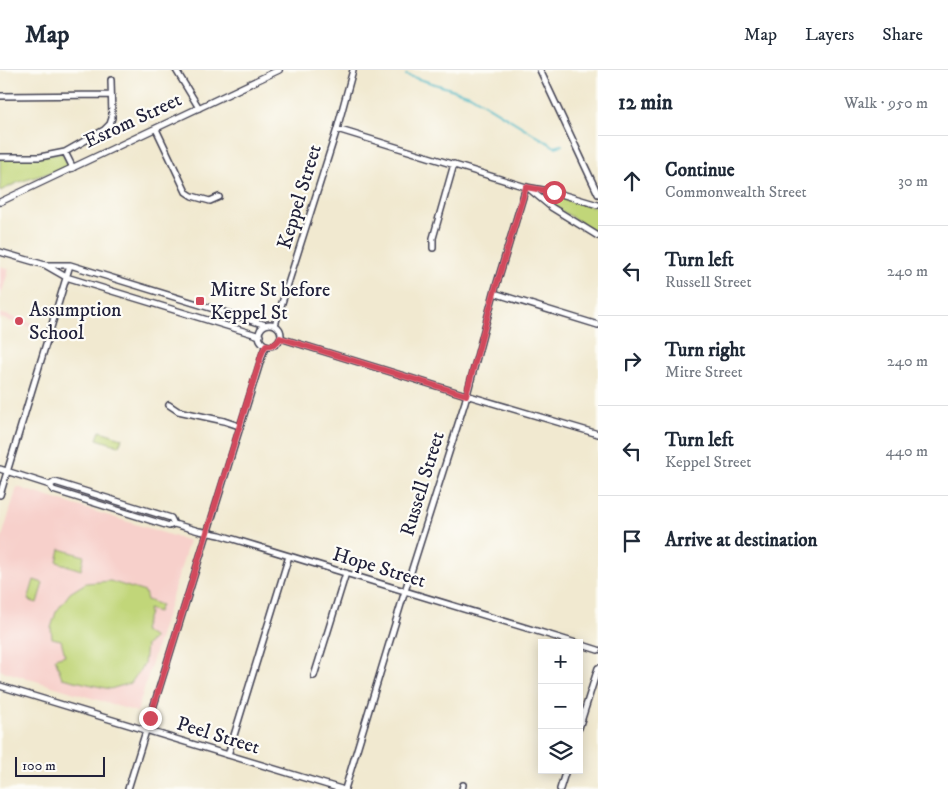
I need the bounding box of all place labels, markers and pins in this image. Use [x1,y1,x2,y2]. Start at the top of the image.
place label: Mitre St before Keppel St [210,278,330,326]
marker: Mitre St before Keppel St [194,295,206,307]
place label: Assumption School [29,298,122,346]
marker: Assumption School [13,315,25,327]

